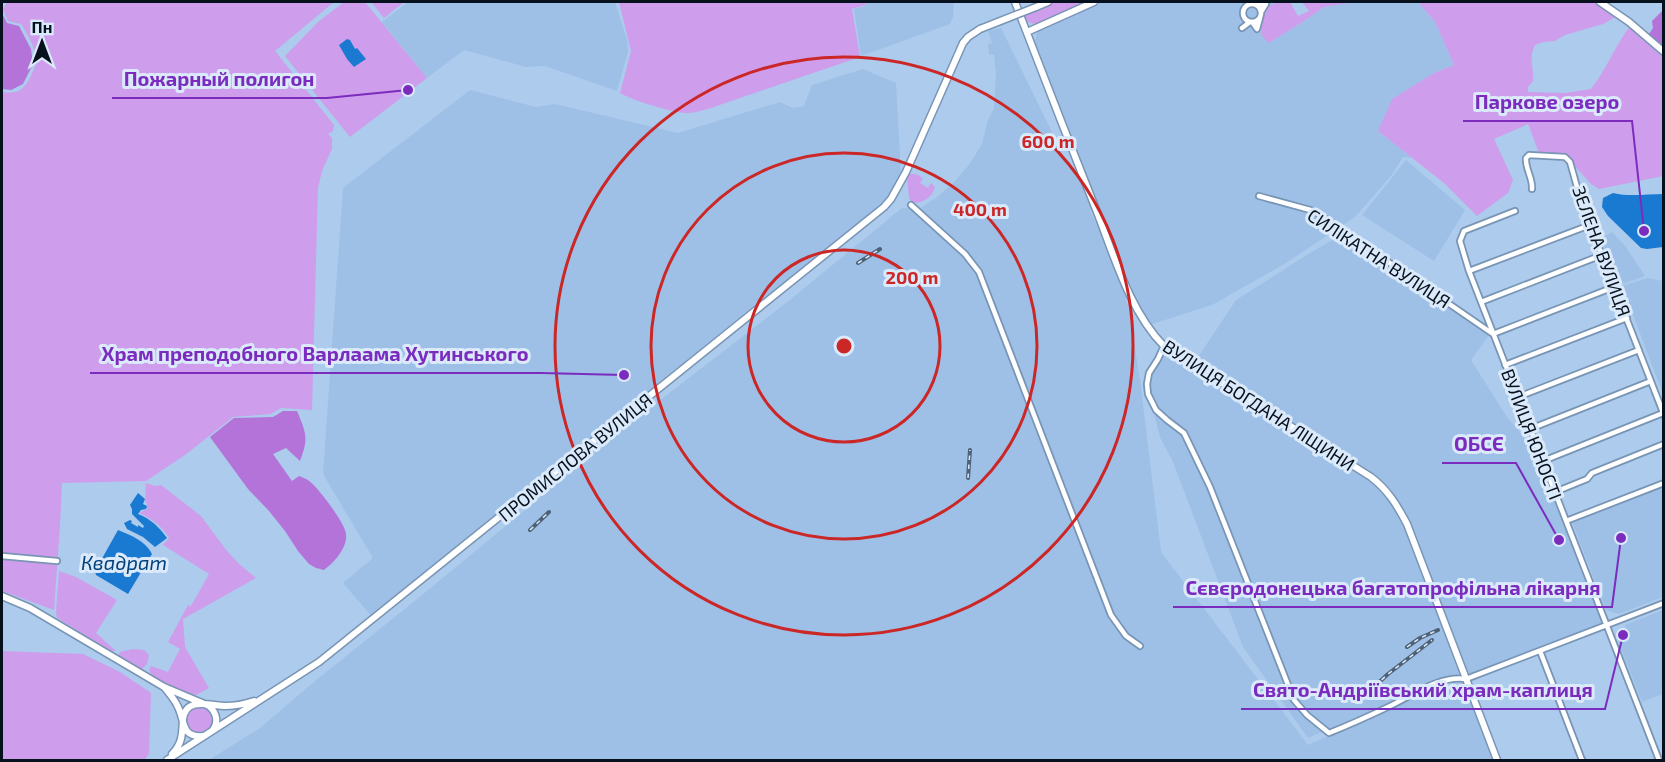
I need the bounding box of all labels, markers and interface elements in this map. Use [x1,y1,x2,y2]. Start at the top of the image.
north arrow [12,12,72,72]
text: Пн [32,17,52,36]
callout: Пожарный полигон [112,60,327,98]
text: Пожарный полигон [124,66,314,90]
callout: Паркове озеро [1463,83,1632,121]
text: Паркове озеро [1475,89,1619,113]
text: 600 m [1021,130,1075,152]
street label: ЗЕЛЕНА ВУЛИЦЯ [1568,183,1636,319]
text: 400 m [953,198,1007,220]
street label: СИЛІКАТНА ВУЛИЦЯ [1303,204,1455,312]
text: 200 m [886,266,938,288]
callout: Храм преподобного Варлаама Хутинського [90,335,541,373]
street label: ВУЛИЦЯ БОГДАНА ЛІЩИНИ [1159,335,1359,475]
centre of rings [834,336,854,356]
text: Храм преподобного Варлаама Хутинського [102,341,529,365]
street label: ВУЛИЦЯ ЮНОСТІ [1497,365,1567,503]
street label: ПРОМИСЛОВА ВУЛИЦЯ [494,388,656,526]
callout: ОБСЄ [1442,425,1516,463]
text: ОБСЄ [1454,431,1504,455]
water label: Квадрат [81,550,167,574]
callout: Сєвєродонецька багатопрофільна лікарня [1173,569,1612,607]
text: Сєвєродонецька багатопрофільна лікарня [1185,575,1601,599]
callout: Свято-Андріївський храм-каплиця [1241,671,1605,709]
text: Свято-Андріївський храм-каплиця [1253,677,1593,701]

